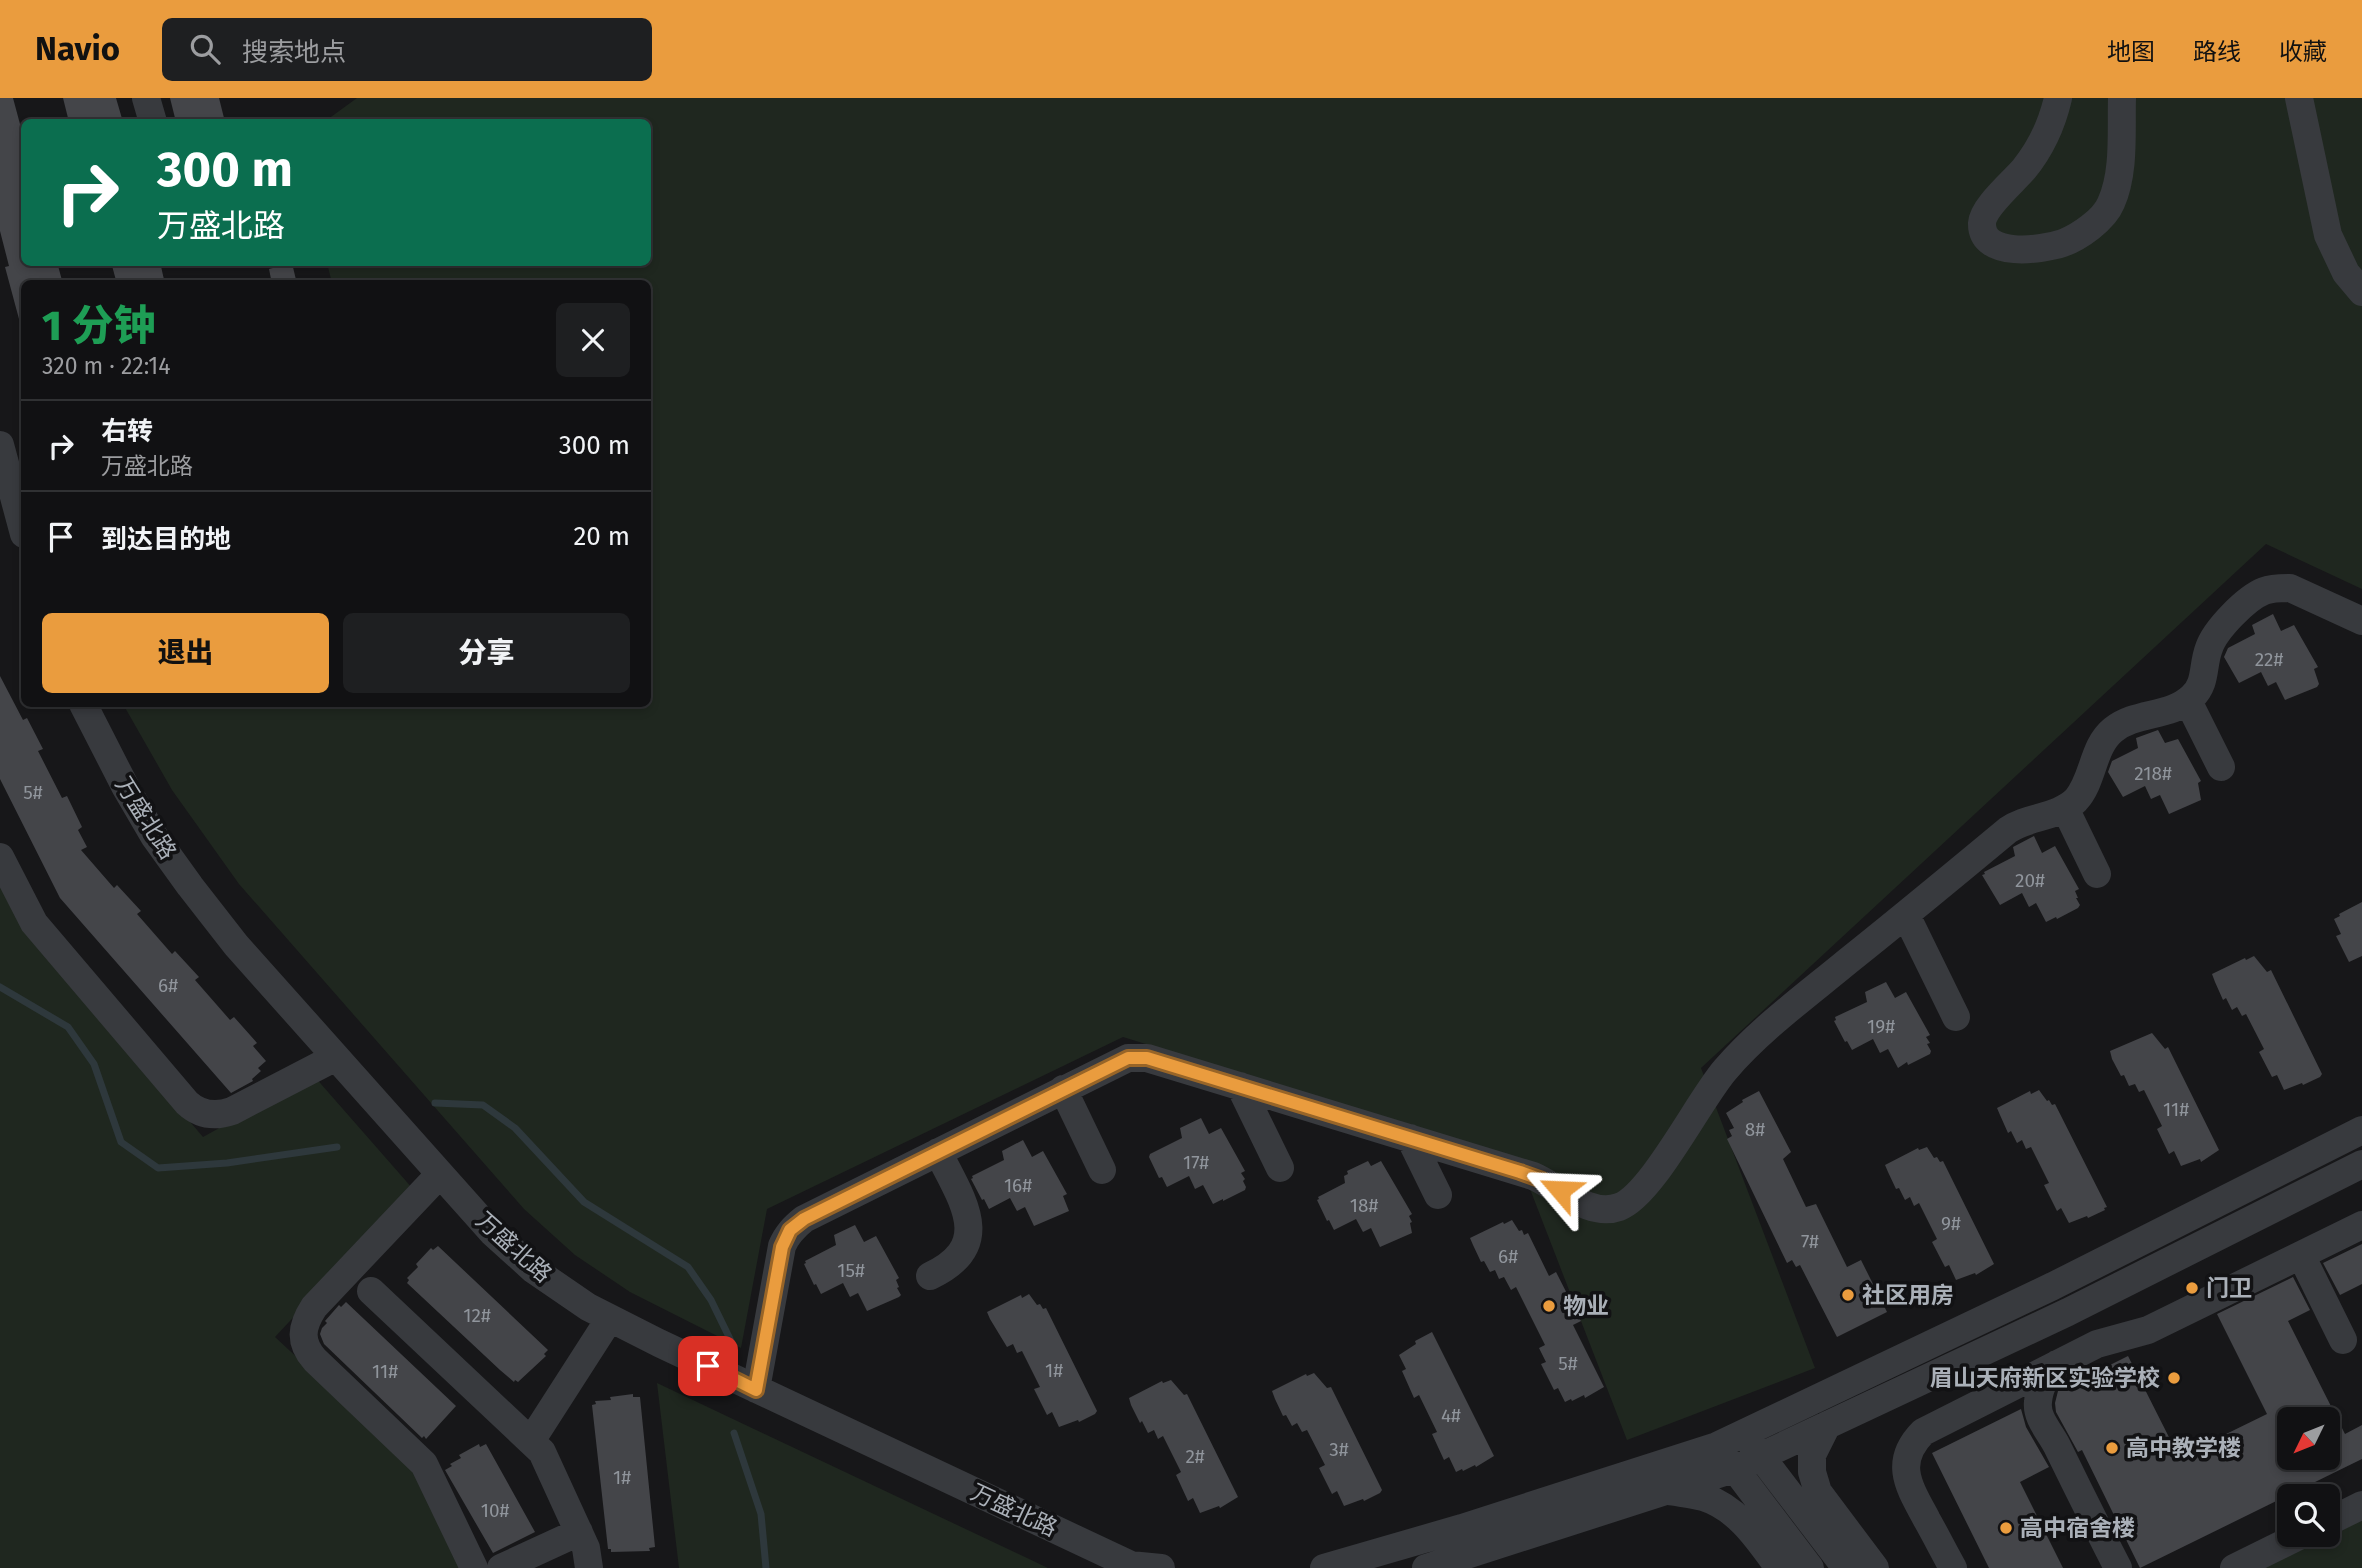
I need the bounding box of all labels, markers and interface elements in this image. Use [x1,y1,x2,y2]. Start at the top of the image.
search box [162,18,652,81]
text: Navio [35,29,120,69]
icon: search [186,30,224,68]
text: 搜索地点 [242,37,346,68]
text: 地图 [2107,38,2155,66]
text: 路线 [2193,38,2241,66]
text: 收藏 [2279,38,2327,66]
text: 300 m [157,140,293,199]
icon: right [42,147,133,238]
text: 万盛北路 [157,207,285,245]
text: 1 分钟 [42,301,155,351]
button: close [556,303,630,377]
text: 320 m · 22:14 [42,352,171,380]
text: 右转 [101,416,153,447]
icon: right [42,427,80,465]
text: 300 m [559,430,630,461]
text: 万盛北路 [101,452,193,480]
icon: arrive [42,518,80,556]
text: 20 m [573,521,630,552]
text: 到达目的地 [101,524,231,555]
button: 退出 [42,613,329,693]
button: 分享 [343,613,630,693]
house number: 22# [2255,648,2283,671]
house number: 218# [2134,762,2172,785]
street label: 万盛北路 [110,772,182,864]
house number: 5# [23,781,43,804]
house number: 20# [2015,869,2045,892]
house number: 6# [158,974,178,997]
house number: 19# [1867,1015,1895,1038]
house number: 11# [2163,1098,2189,1121]
house number: 8# [1745,1118,1765,1141]
house number: 17# [1183,1151,1209,1174]
position arrow [1523,1153,1597,1227]
house number: 16# [1004,1174,1032,1197]
house number: 18# [1350,1194,1378,1217]
street label: 万盛北路 [470,1206,558,1288]
house number: 9# [1941,1212,1961,1235]
house number: 7# [1801,1230,1819,1253]
house number: 6# [1498,1245,1518,1268]
house number: 15# [837,1259,865,1282]
place label: 门卫 [2206,1274,2252,1302]
marker: 门卫 [2184,1280,2200,1296]
place label: 社区用房 [1862,1281,1954,1309]
marker: 社区用房 [1840,1287,1856,1303]
place label: 物业 [1563,1292,1609,1320]
marker: 物业 [1541,1298,1557,1314]
house number: 12# [463,1304,491,1327]
pin [678,1336,738,1396]
icon: arrive [689,1347,727,1385]
house number: 5# [1558,1352,1578,1375]
house number: 1# [1045,1359,1063,1382]
house number: 11# [372,1360,398,1383]
place label: 眉山天府新区实验学校 [1930,1364,2160,1392]
marker: 眉山天府新区实验学校 [2166,1370,2182,1386]
house number: 4# [1441,1404,1461,1427]
north arrow [2277,1407,2340,1470]
map controls [2277,1407,2340,1547]
place label: 高中教学楼 [2126,1434,2241,1462]
house number: 3# [1329,1438,1349,1461]
marker: 高中教学楼 [2104,1440,2120,1456]
house number: 2# [1185,1445,1205,1468]
house number: 1# [613,1466,631,1489]
street label: 万盛北路 [966,1478,1062,1542]
button: search [2277,1484,2340,1547]
house number: 10# [481,1499,509,1522]
place label: 高中宿舍楼 [2020,1514,2135,1542]
marker: 高中宿舍楼 [1998,1520,2014,1536]

